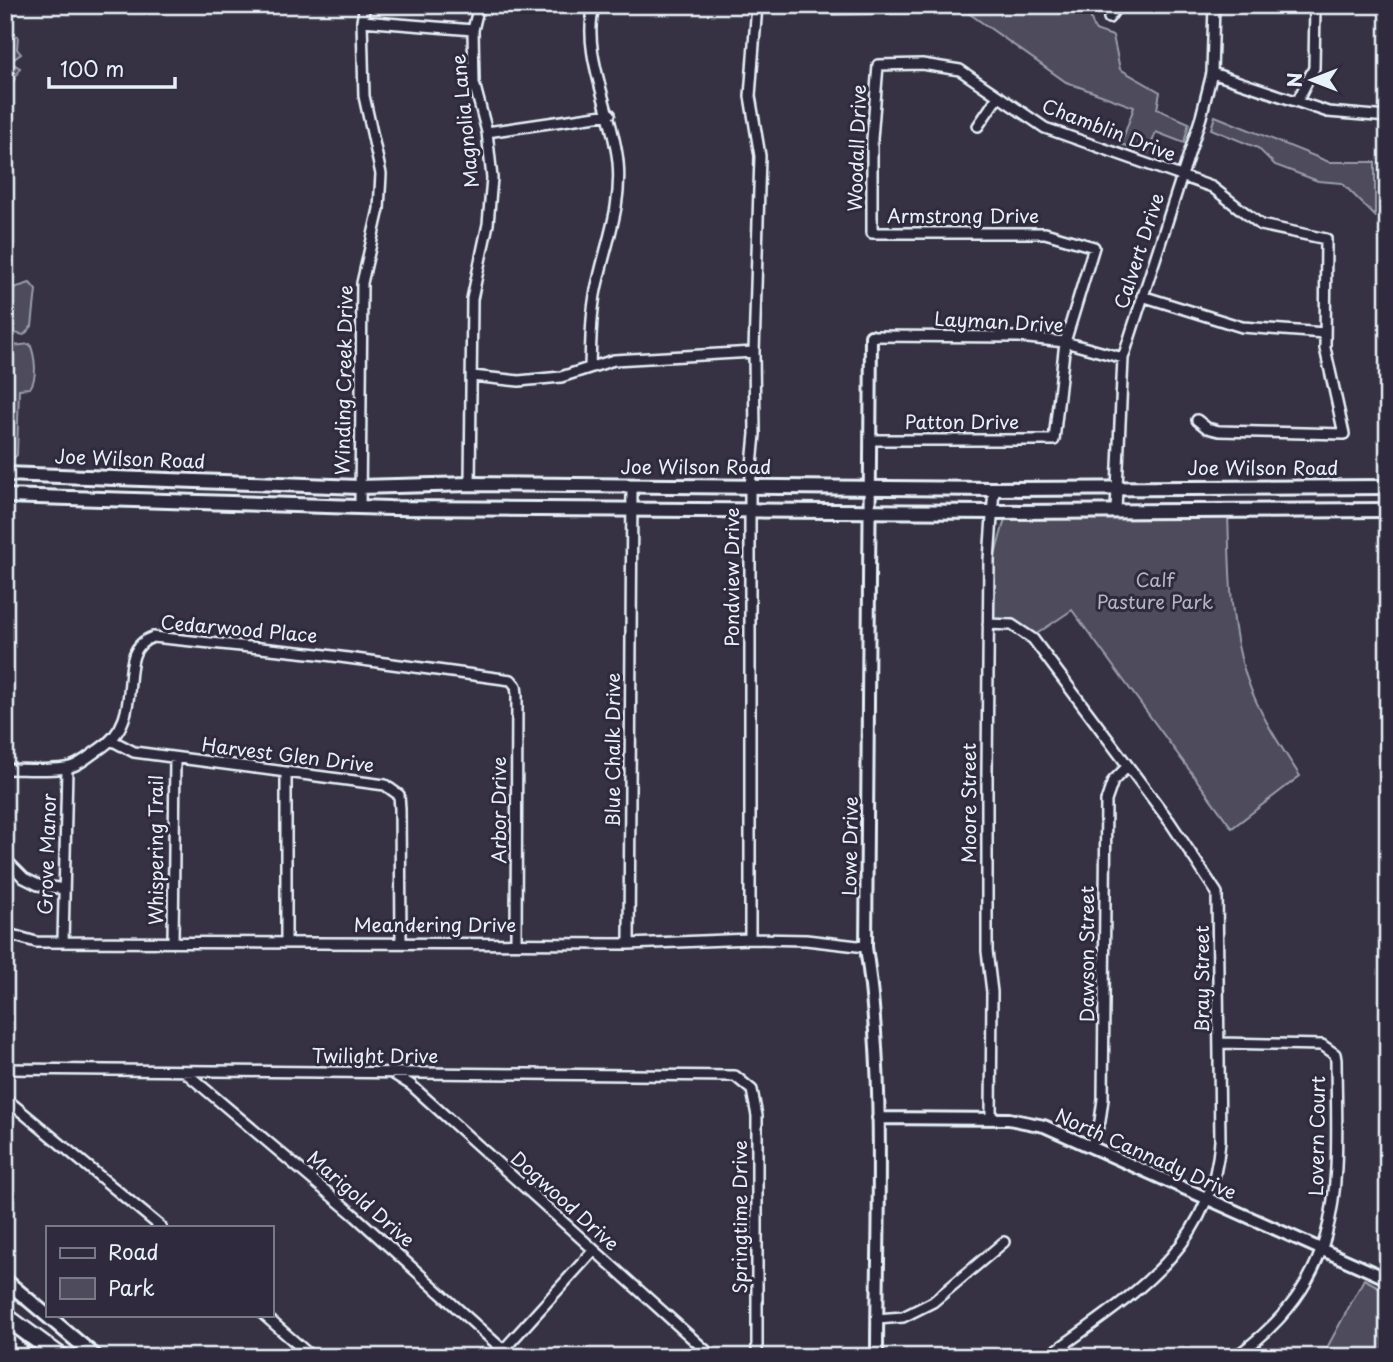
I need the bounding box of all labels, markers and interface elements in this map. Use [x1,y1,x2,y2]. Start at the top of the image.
scale bar [49,46,175,90]
north arrow [1278,46,1348,116]
text: 100 m [60,52,124,84]
street label: Magnolia Lane [443,53,485,189]
text: N [1280,72,1308,88]
street label: Woodall Drive [840,84,872,212]
street label: Chamblin Drive [1038,91,1180,167]
street label: Calvert Drive [1106,189,1170,312]
street label: Armstrong Drive [887,201,1039,229]
street label: Winding Creek Drive [327,285,359,475]
street label: Layman Drive [934,304,1064,338]
street label: Patton Drive [905,407,1019,435]
street label: Joe Wilson Road [54,441,206,475]
street label: Joe Wilson Road [621,452,771,480]
street label: Joe Wilson Road [1188,453,1338,481]
street label: Pondview Drive [717,507,745,647]
park label: Calf Pasture Park [1097,565,1214,615]
street label: Cedarwood Place [159,607,319,649]
street label: Blue Chalk Drive [598,673,626,827]
street label: Harvest Glen Drive [200,730,376,778]
street label: Moore Street [954,743,982,863]
street label: Arbor Drive [484,756,512,864]
street label: Whispering Trail [141,775,169,925]
street label: Grove Manor [30,792,62,915]
street label: Lowe Drive [834,796,864,896]
street label: Dawson Street [1072,886,1100,1022]
street label: Meandering Drive [354,910,516,938]
street label: Bray Street [1187,925,1215,1033]
street label: Twilight Drive [312,1041,438,1069]
street label: Lovern Court [1301,1075,1331,1196]
street label: North Cannady Drive [1051,1100,1242,1206]
street label: Springtime Drive [725,1140,753,1294]
street label: Marigold Drive [302,1143,422,1253]
street label: Dogwood Drive [505,1144,626,1257]
legend [46,1226,273,1316]
text: Road [108,1235,159,1267]
text: Park [108,1271,155,1303]

